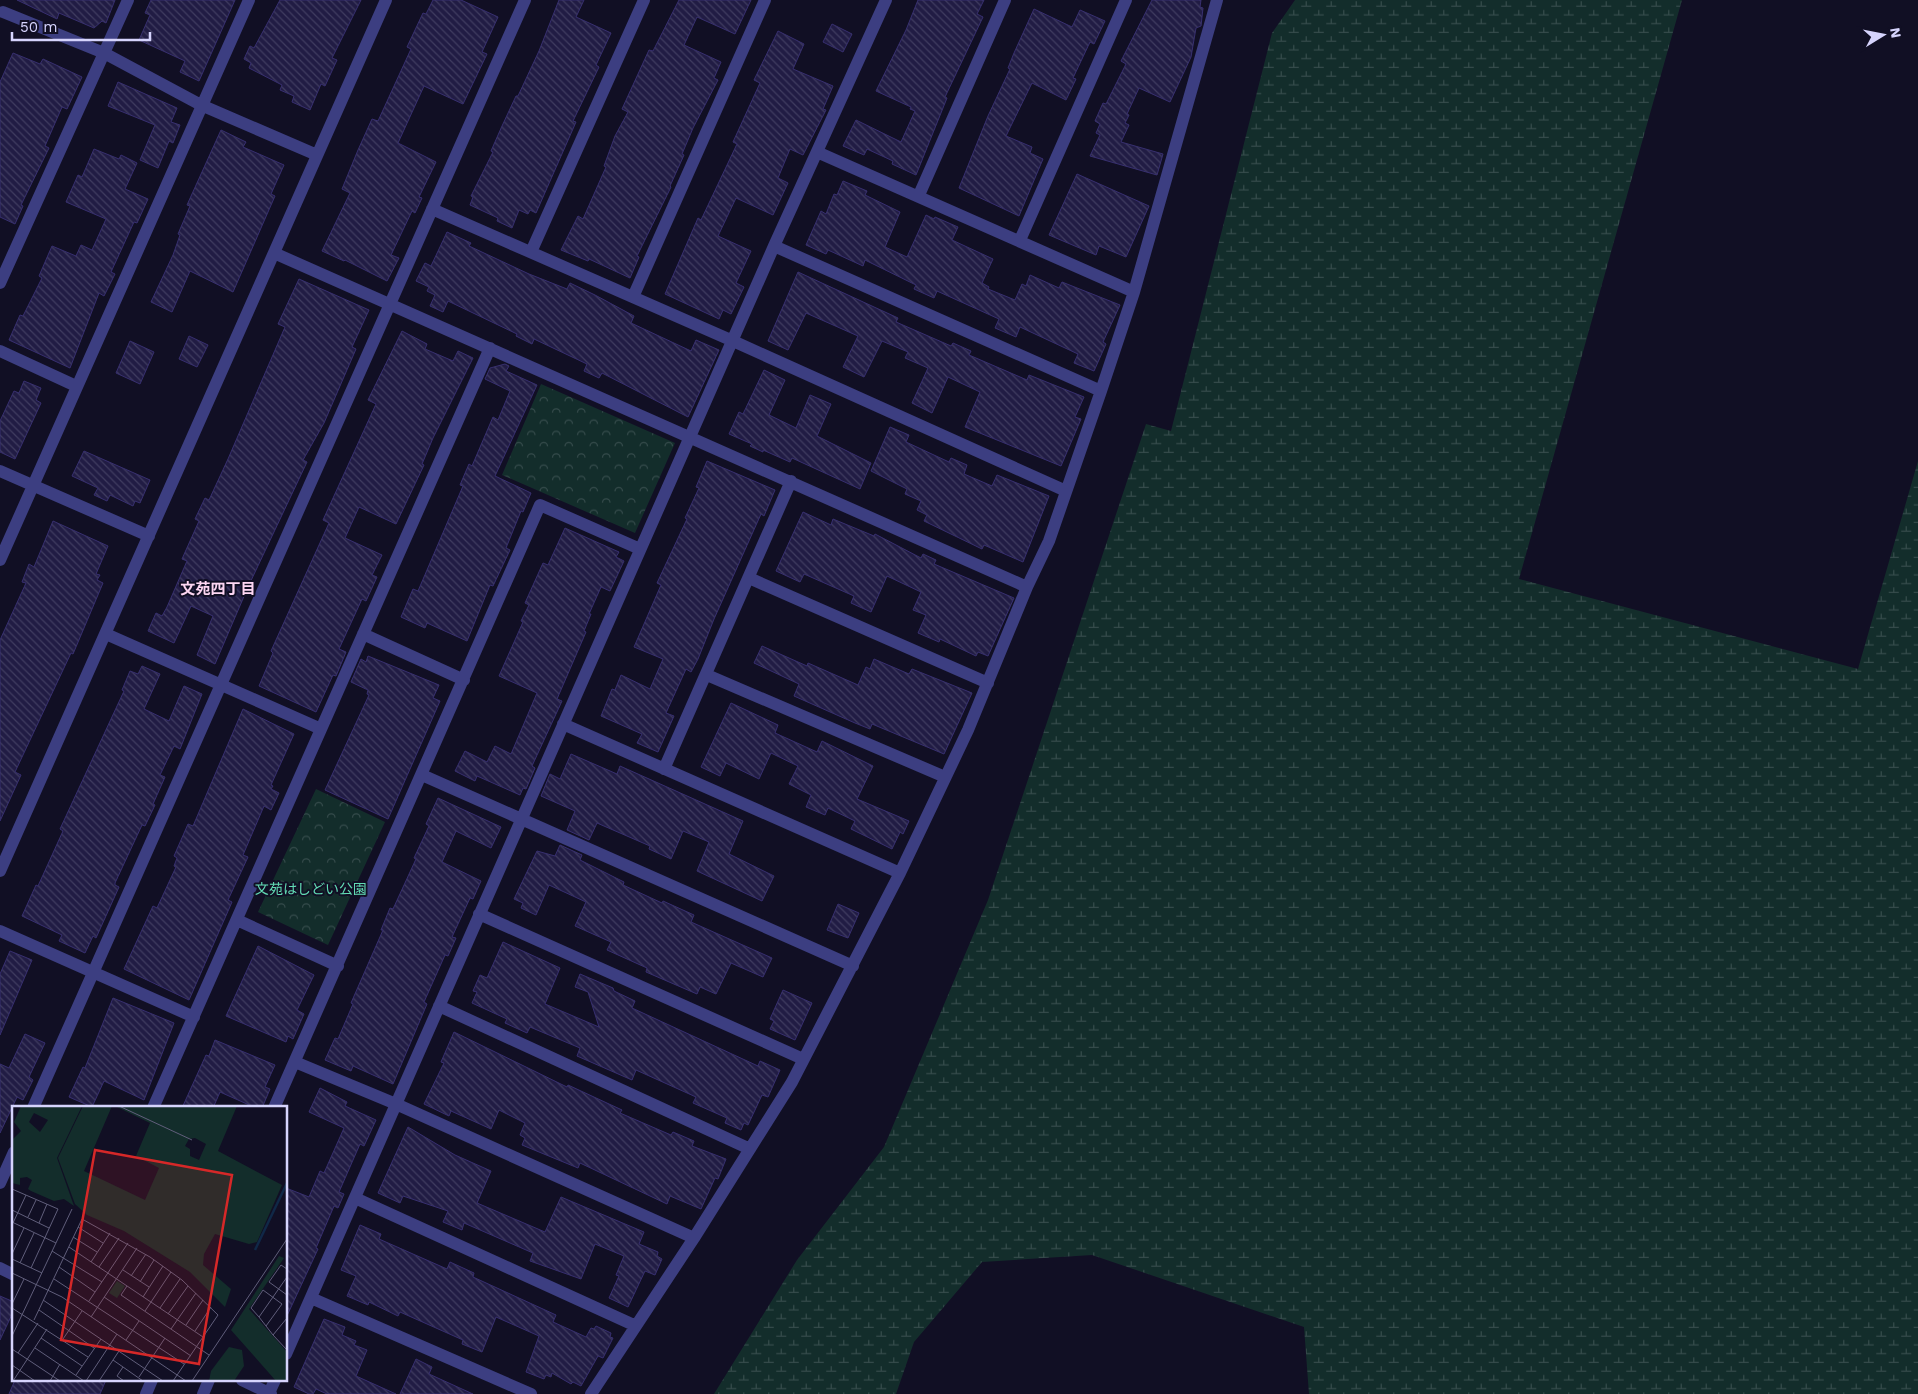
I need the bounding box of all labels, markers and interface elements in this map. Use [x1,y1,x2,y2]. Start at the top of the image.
scale bar [12,10,150,42]
north arrow [1858,10,1908,60]
text: 50 m [20,18,57,36]
text: N [1887,26,1905,39]
district label: 文苑四丁目 [180,580,256,598]
park label: 文苑はしどい公園 [255,881,367,897]
inset map [12,1106,288,1382]

